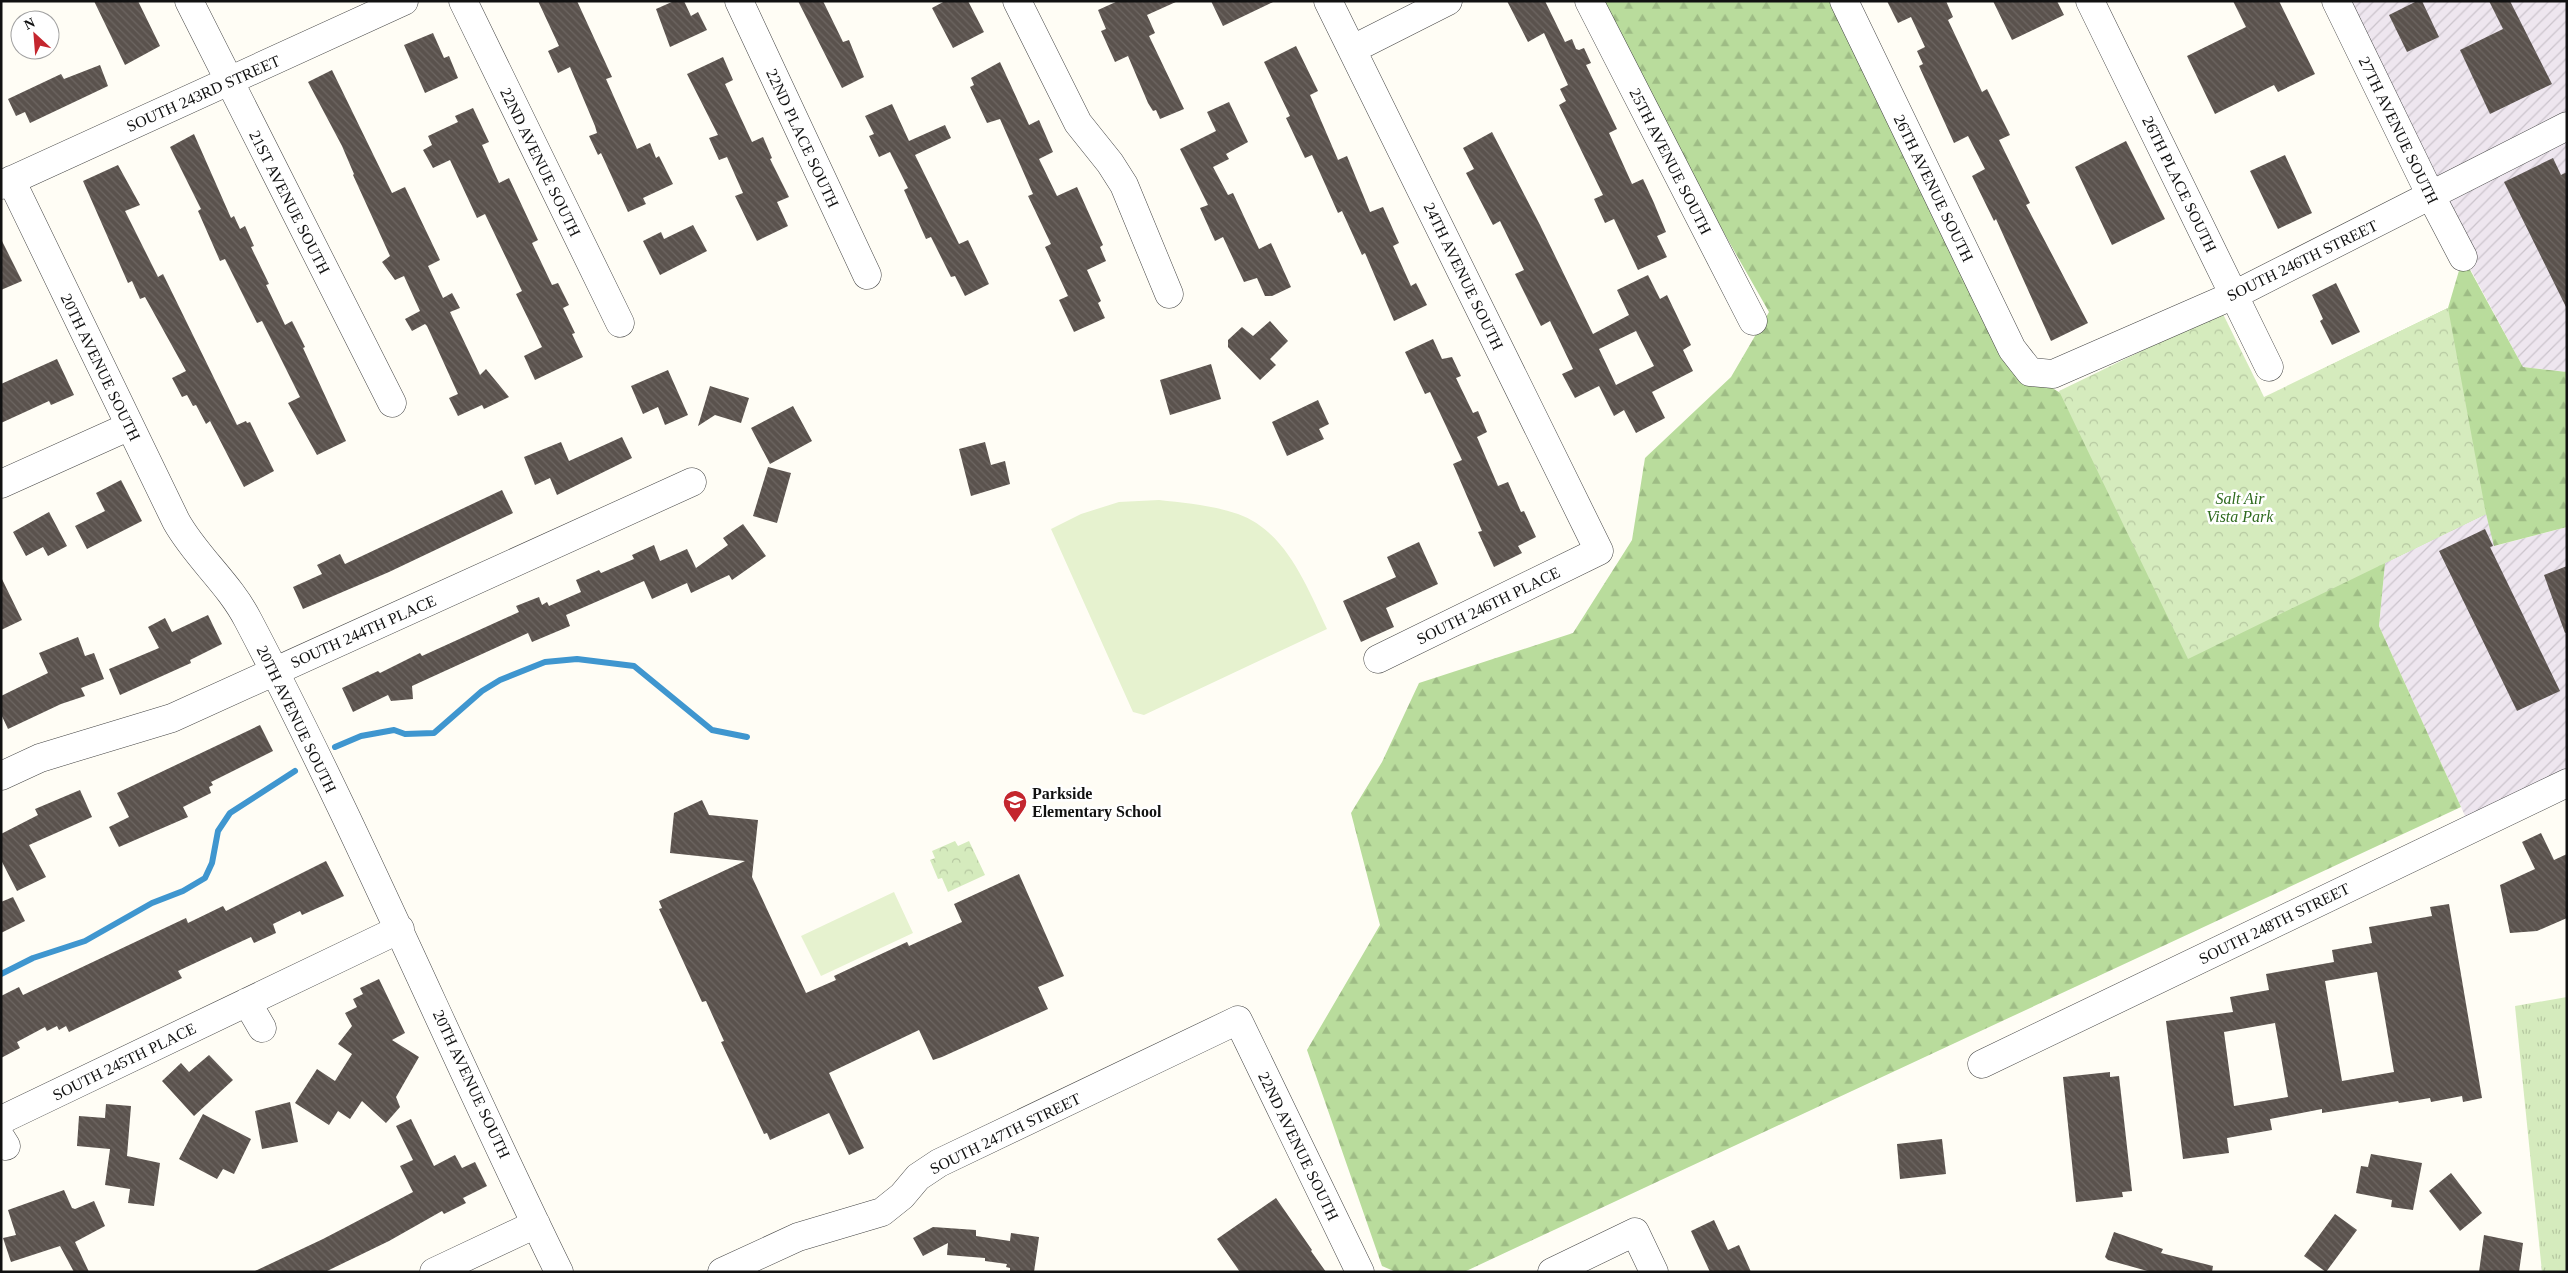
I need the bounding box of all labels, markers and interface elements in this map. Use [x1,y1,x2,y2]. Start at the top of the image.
north arrow [10,10,60,60]
text: N [22,15,37,33]
street label: SOUTH 243RD STREET [124,52,283,135]
street label: 27TH AVENUE SOUTH [2356,54,2442,207]
street label: 22ND PLACE SOUTH [763,66,842,211]
street label: 22ND AVENUE SOUTH [497,85,584,240]
street label: 25TH AVENUE SOUTH [1626,85,1715,237]
street label: 26TH AVENUE SOUTH [1891,112,1977,265]
street label: 26TH PLACE SOUTH [2139,113,2220,255]
street label: 21ST AVENUE SOUTH [246,128,333,277]
street label: 24TH AVENUE SOUTH [1421,200,1507,353]
street label: SOUTH 246TH STREET [2224,216,2380,304]
street label: 20TH AVENUE SOUTH [58,291,144,444]
park label: Salt Air Vista Park [2207,490,2274,525]
street label: SOUTH 246TH PLACE [1414,563,1563,648]
street label: SOUTH 244TH PLACE [288,592,439,671]
street label: 20TH AVENUE SOUTH [254,643,340,796]
place label: Parkside Elementary School [1032,785,1162,821]
school or university icon: Parkside Elementary School [1002,789,1028,823]
street label: SOUTH 248TH STREET [2196,879,2352,967]
street label: 20TH AVENUE SOUTH [430,1007,514,1161]
street label: SOUTH 245TH PLACE [50,1019,199,1104]
street label: 22ND AVENUE SOUTH [1255,1069,1342,1224]
street label: SOUTH 247TH STREET [927,1089,1083,1177]

